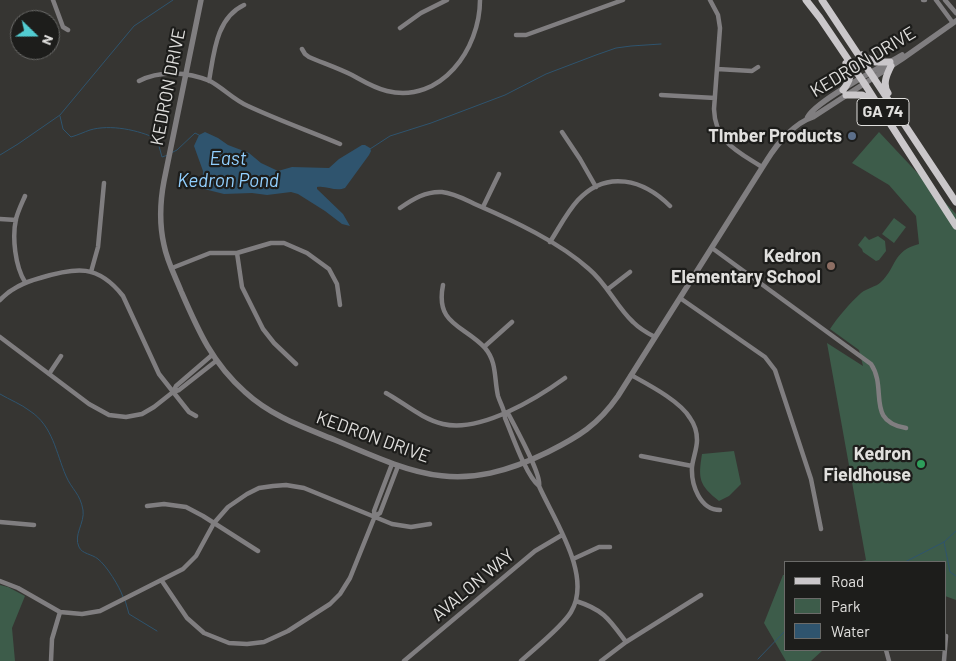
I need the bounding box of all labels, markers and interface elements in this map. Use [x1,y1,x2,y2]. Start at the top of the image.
north arrow [10,10,60,60]
street label: KEDRON DRIVE [806,22,920,102]
street label: KEDRON DRIVE [146,27,190,147]
text: N [39,33,58,48]
road number: GA 74 [857,98,909,125]
place label: TImber Products [708,125,842,147]
marker: TImber Products [846,130,858,142]
water label: East Kedron Pond [177,148,279,192]
place label: Kedron Elementary School [671,245,821,288]
marker: Kedron Elementary School [825,260,837,272]
street label: KEDRON DRIVE [313,406,433,468]
place label: Kedron Fieldhouse [823,443,911,486]
marker: Kedron Fieldhouse [915,458,927,470]
street label: AVALON WAY [427,544,519,626]
legend [784,561,946,651]
text: Road [831,572,864,590]
text: Park [831,597,860,615]
text: Water [831,622,870,640]

